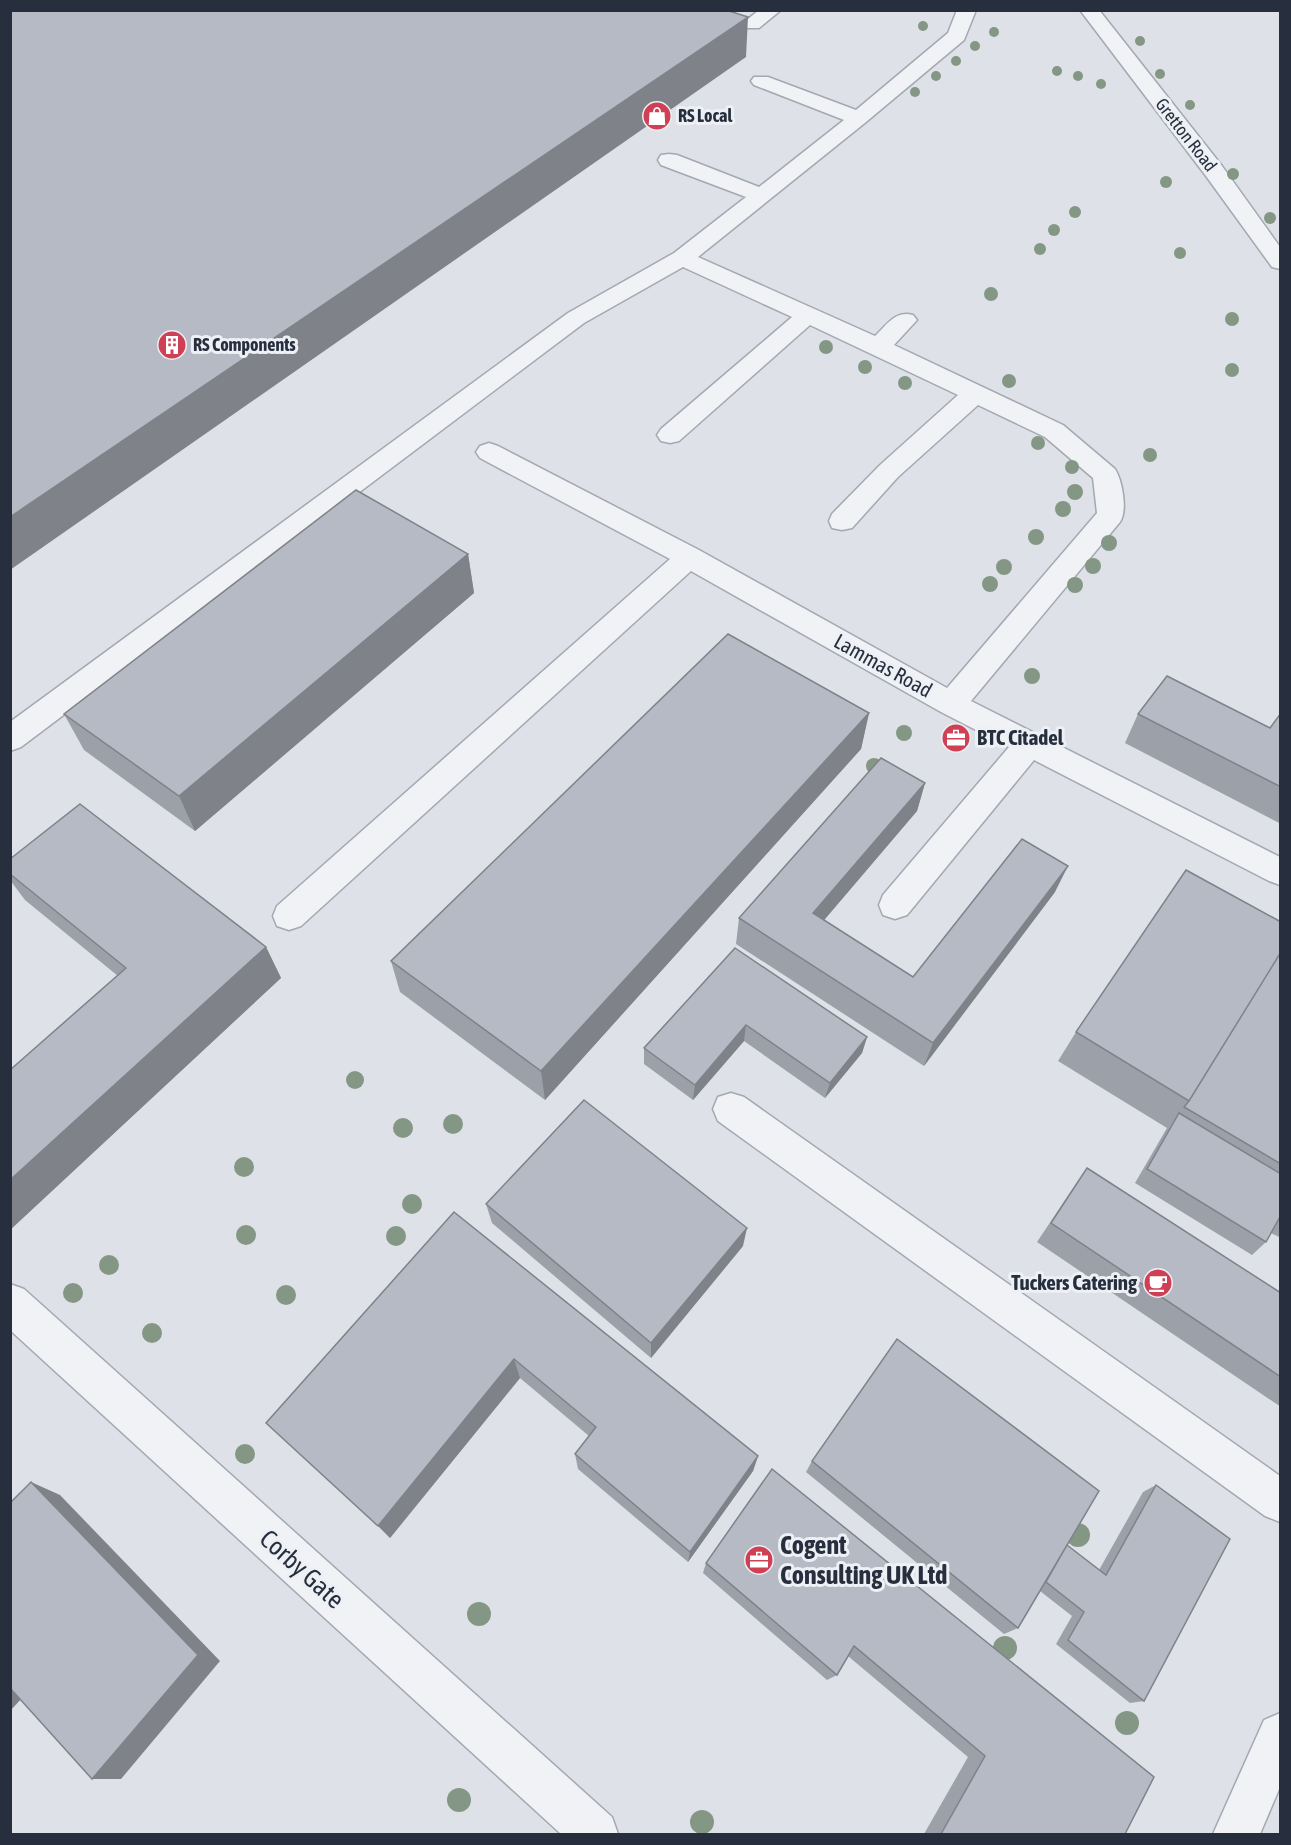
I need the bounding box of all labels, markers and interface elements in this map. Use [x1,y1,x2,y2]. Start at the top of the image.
street label: Gretton Road [1151,94,1222,176]
shop icon: RS Local [641,100,673,132]
place label: RS Local [678,105,732,126]
building icon: RS Components [156,329,188,361]
place label: RS Components [193,334,296,355]
street label: Lammas Road [830,628,937,702]
office icon: BTC Citadel [940,722,972,754]
place label: BTC Citadel [977,725,1064,749]
cafe icon: Tuckers Catering [1142,1267,1174,1299]
place label: Tuckers Catering [1011,1270,1138,1294]
street label: Corby Gate [254,1523,350,1615]
place label: Cogent Consulting UK Ltd [780,1530,947,1590]
office icon: Cogent Consulting UK Ltd [743,1544,775,1576]

